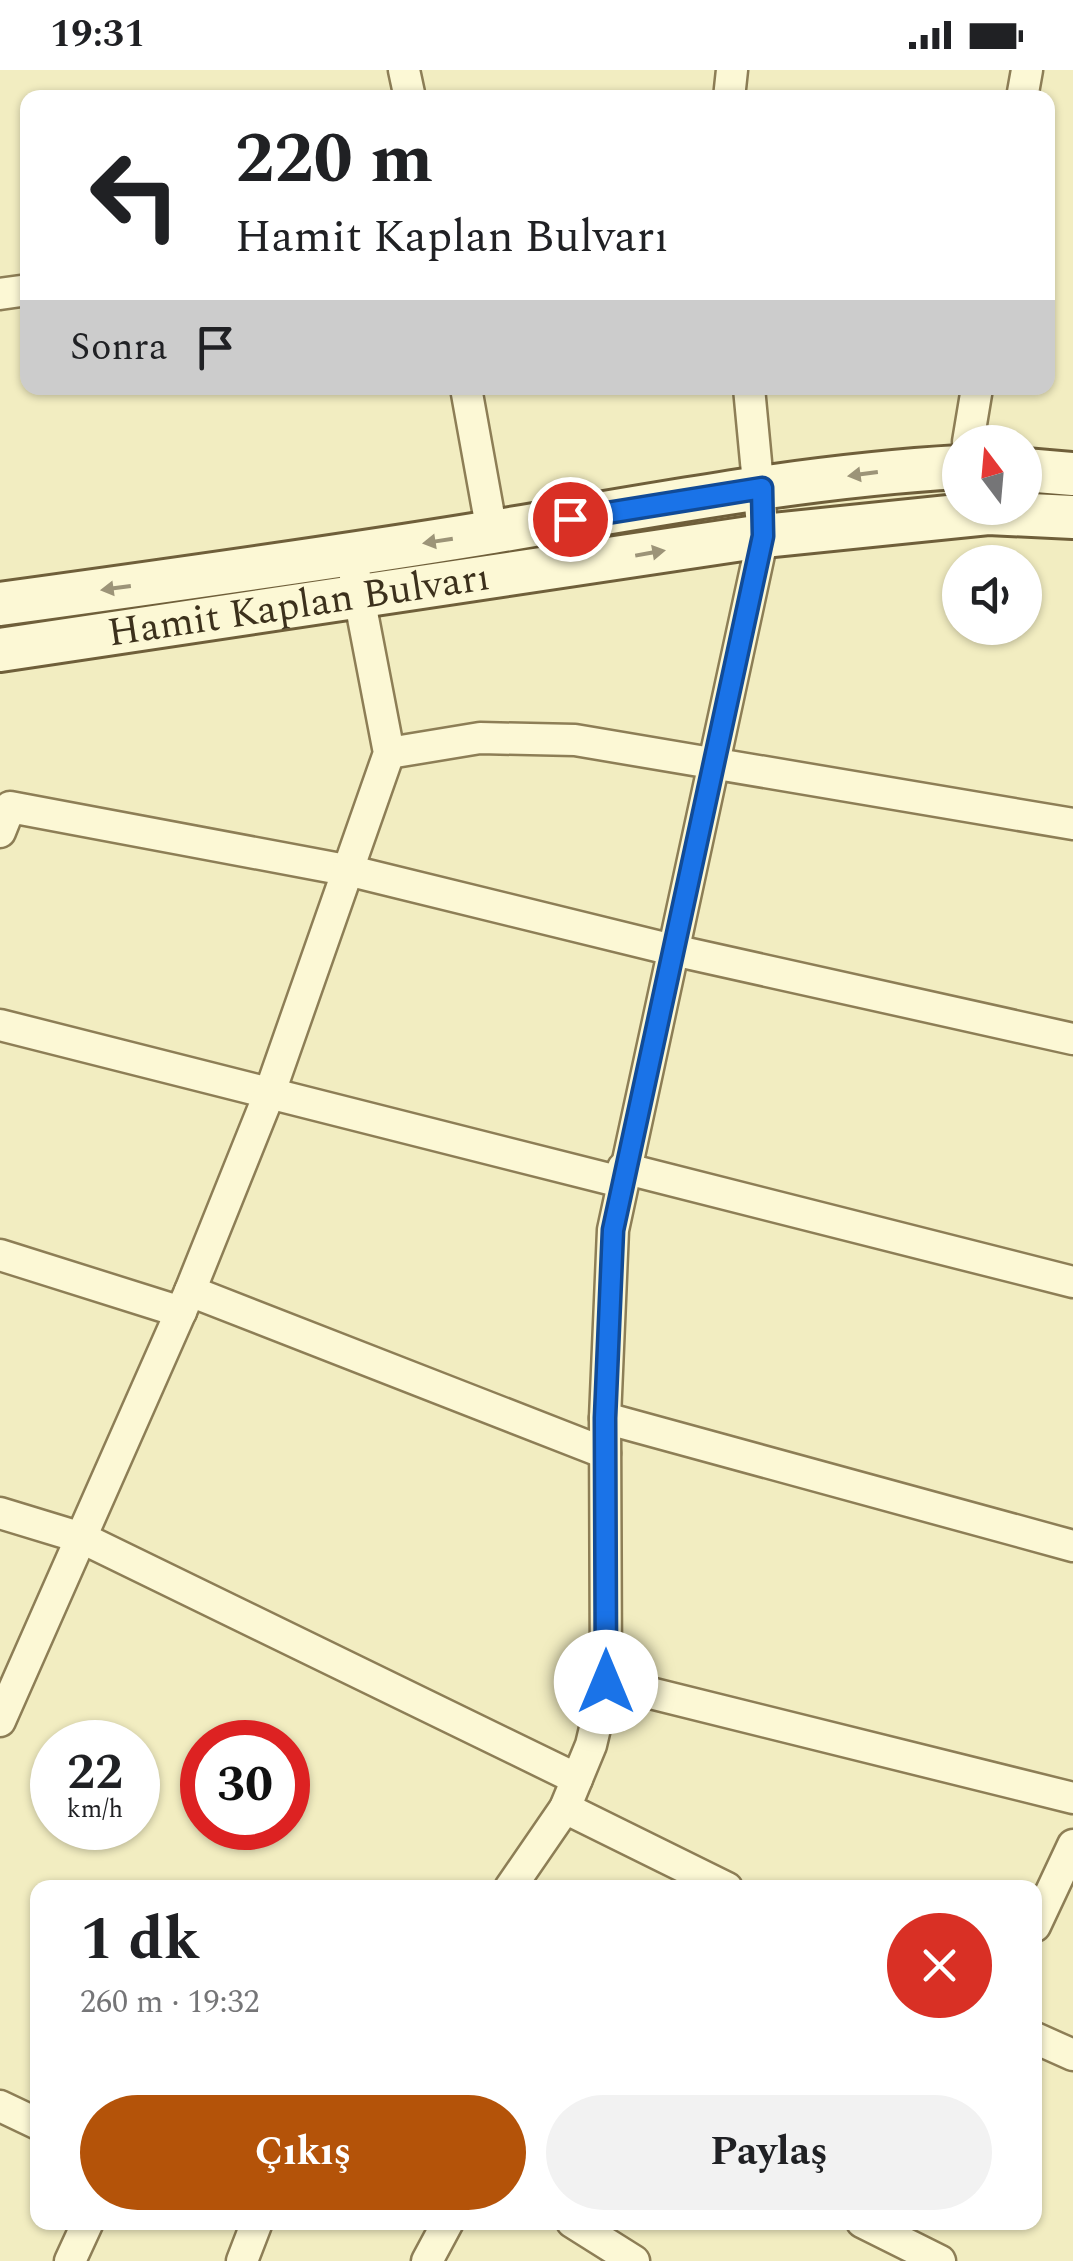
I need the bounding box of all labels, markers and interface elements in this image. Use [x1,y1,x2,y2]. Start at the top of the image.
text: 19:31 [50,6,145,64]
text: 220 m [235,107,433,213]
icon: left [70,130,200,260]
text: Hamit Kaplan Bulvarı [235,203,669,272]
text: Sonra [70,319,168,377]
icon: arrive [188,320,243,375]
north arrow [942,425,1042,525]
map controls [942,425,1042,645]
one-way arrow [846,466,878,482]
pin [528,477,613,562]
icon: arrive [543,492,598,547]
one-way arrow [422,534,453,549]
one-way arrow [635,545,667,560]
button: sound [942,545,1042,645]
street label: Hamit Kaplan Bulvarı [104,547,494,664]
one-way arrow [100,580,132,596]
position arrow [554,1630,658,1734]
speed limit sign: 30 [180,1720,310,1850]
text: 22 [67,1735,123,1811]
text: km/h [67,1791,123,1829]
text: 1 dk [80,1894,200,1986]
button: close [887,1913,992,2018]
text: 260 m · 19:32 [80,1978,260,2027]
button: Çıkış [80,2095,526,2210]
button: Paylaş [546,2095,992,2210]

